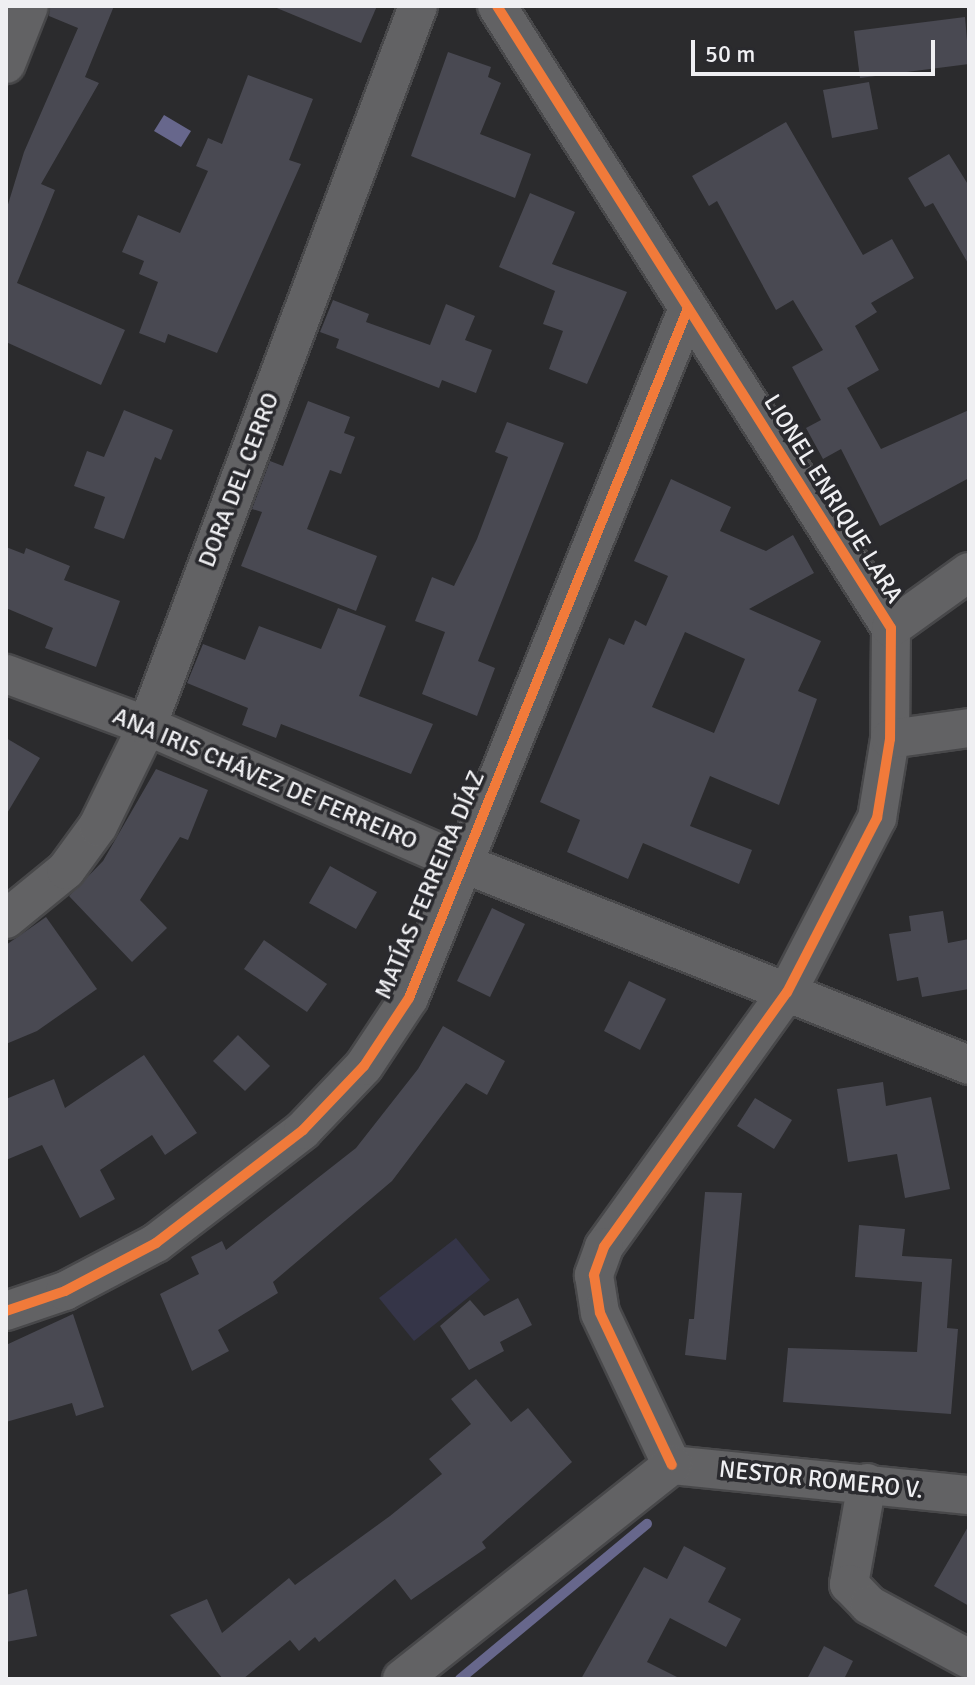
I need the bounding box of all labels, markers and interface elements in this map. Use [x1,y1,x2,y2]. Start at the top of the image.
scale bar [695,24,939,74]
text: 50 m [705,39,755,69]
street label: DORA DEL CERRO [192,389,286,571]
street label: LIONEL ENRIQUE LARA [757,389,909,609]
street label: ANA IRIS CHÁVEZ DE FERREIRO [108,702,422,856]
street label: MATÍAS FERREIRA DÍAZ [369,766,491,1004]
street label: NESTOR ROMERO V. [718,1455,924,1505]

